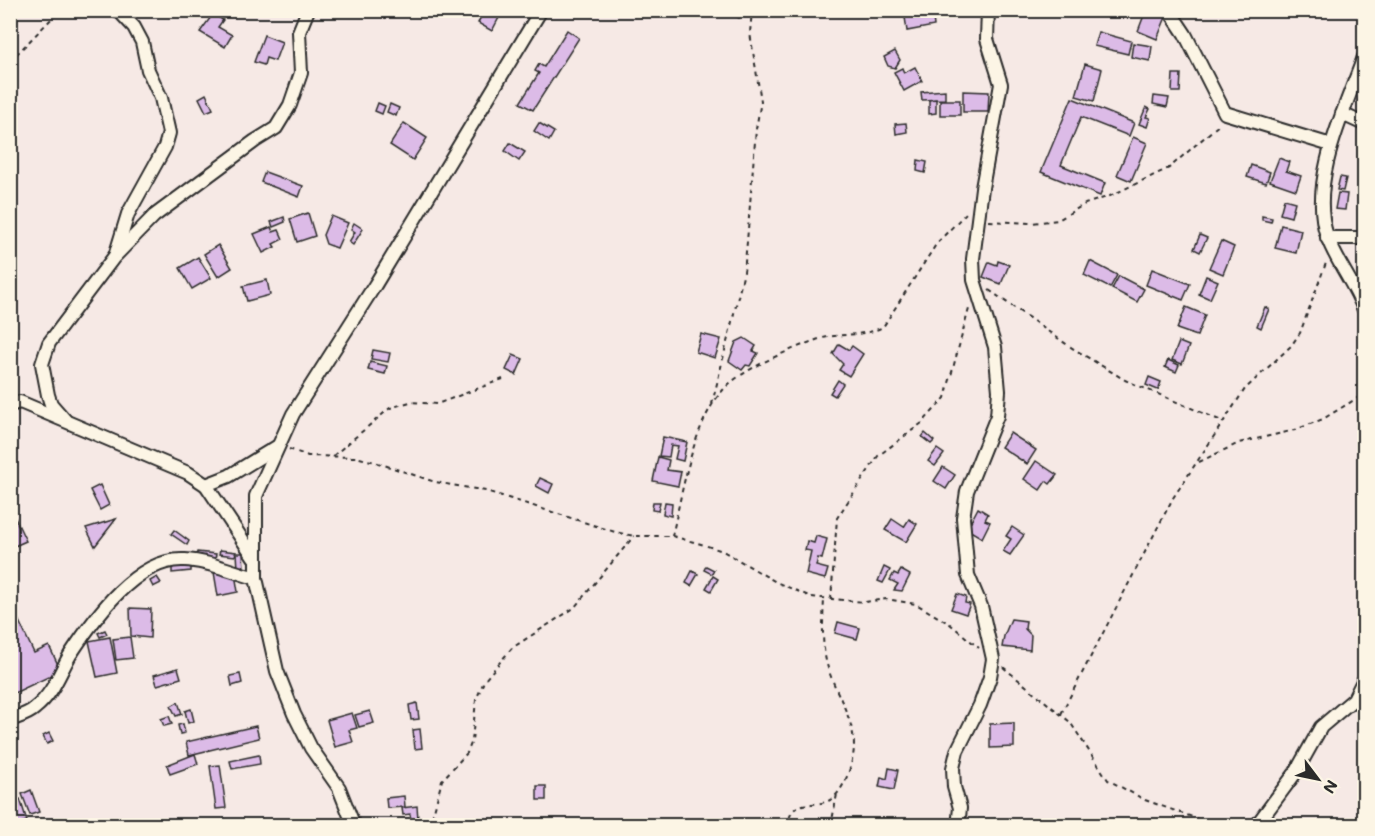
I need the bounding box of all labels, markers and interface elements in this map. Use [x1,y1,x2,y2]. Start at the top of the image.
north arrow [1288,749,1348,809]
text: N [1319,776,1343,798]

